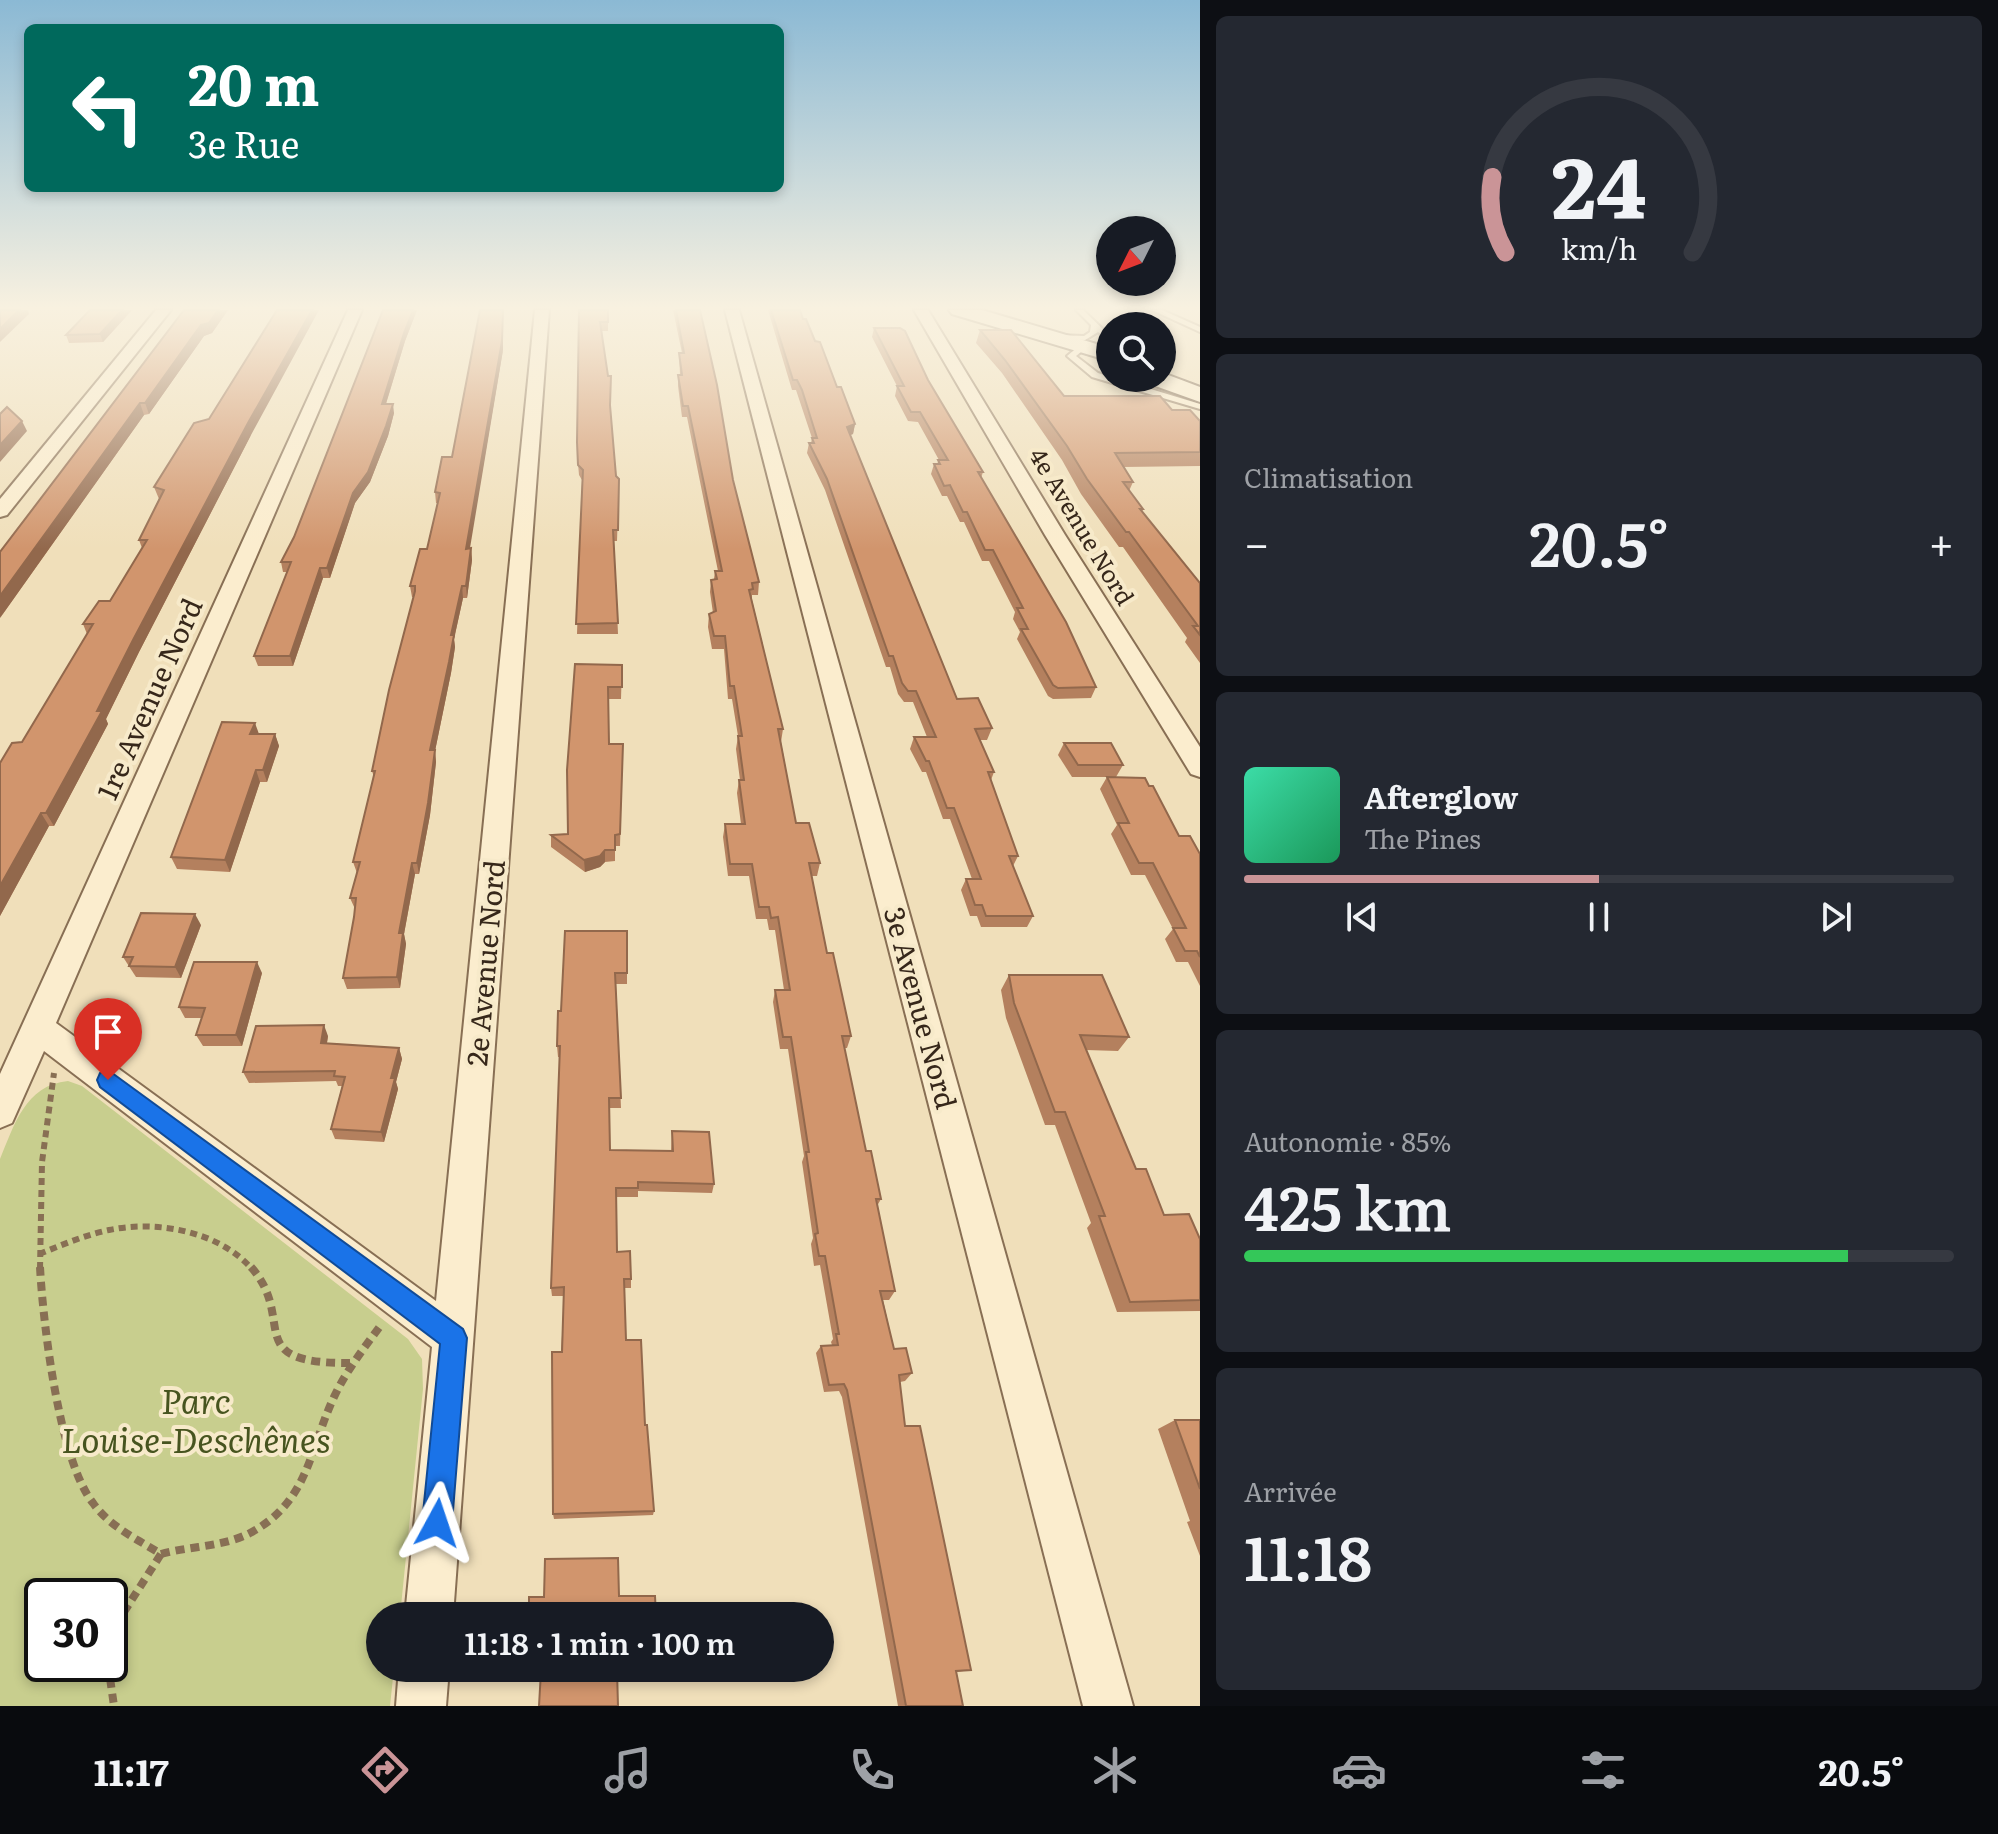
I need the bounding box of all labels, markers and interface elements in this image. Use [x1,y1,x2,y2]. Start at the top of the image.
text: 20 m [188,40,320,123]
icon: left [56,56,160,160]
text: 3e Rue [188,116,299,169]
text: 24 [1552,121,1646,245]
north arrow [1096,216,1176,296]
map controls [1096,216,1176,392]
text: km/h [1561,226,1637,269]
button: search [1096,312,1176,392]
street label: 4e Avenue Nord [1022,440,1144,611]
text: Climatisation [1244,457,1413,496]
text: 20.5° [1529,496,1669,585]
text: − [1244,508,1270,574]
text: + [1928,508,1954,574]
street label: 1re Avenue Nord [85,591,211,806]
text: Afterglow [1364,774,1518,818]
text: The Pines [1364,818,1481,857]
street label: 2e Avenue Nord [454,858,514,1067]
icon: previous [1340,895,1384,939]
icon: pause [1577,895,1621,939]
icon: next [1814,895,1858,939]
street label: 3e Avenue Nord [875,902,969,1113]
pin [74,998,142,1080]
icon: arrive [86,1010,130,1054]
text: Autonomie · 85% [1244,1121,1451,1160]
text: 425 km [1244,1160,1452,1249]
park label: Parc Louise-Deschênes [61,1374,331,1463]
text: Arrivée [1244,1471,1337,1510]
position arrow [395,1481,479,1565]
text: 11:18 [1244,1510,1372,1599]
speed limit sign: 30 [24,1578,128,1682]
text: 11:18 · 1 min · 100 m [465,1620,735,1664]
icon: directions [357,1742,413,1798]
icon: music [600,1742,656,1798]
icon: phone [844,1742,900,1798]
icon: climate [1087,1742,1143,1798]
icon: car [1331,1742,1387,1798]
icon: filters [1575,1742,1631,1798]
text: 11:17 [94,1744,169,1797]
text: 20.5° [1818,1744,1904,1797]

